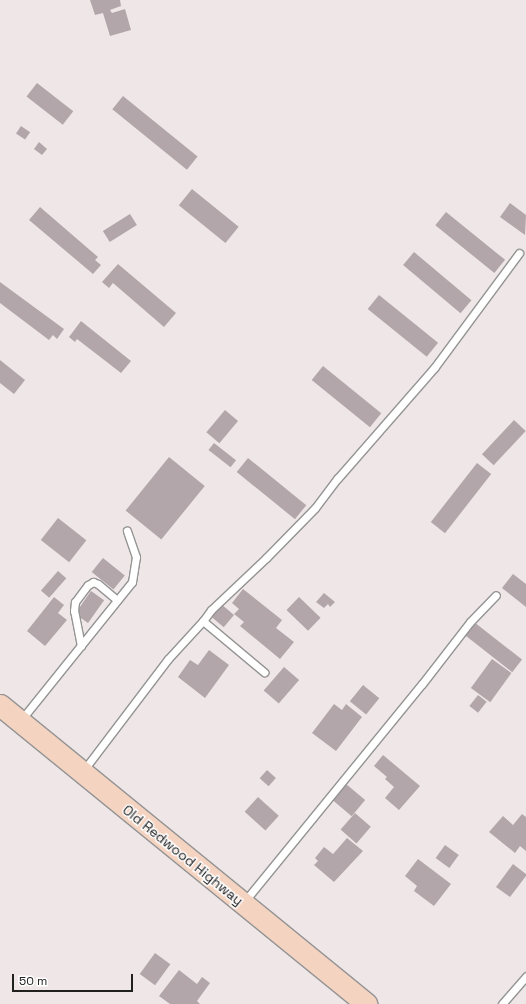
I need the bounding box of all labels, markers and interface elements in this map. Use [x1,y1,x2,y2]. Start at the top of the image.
street label: Old Redwood Highway [119,801,247,909]
scale bar [14,966,135,992]
text: 50 m [19,973,47,989]

